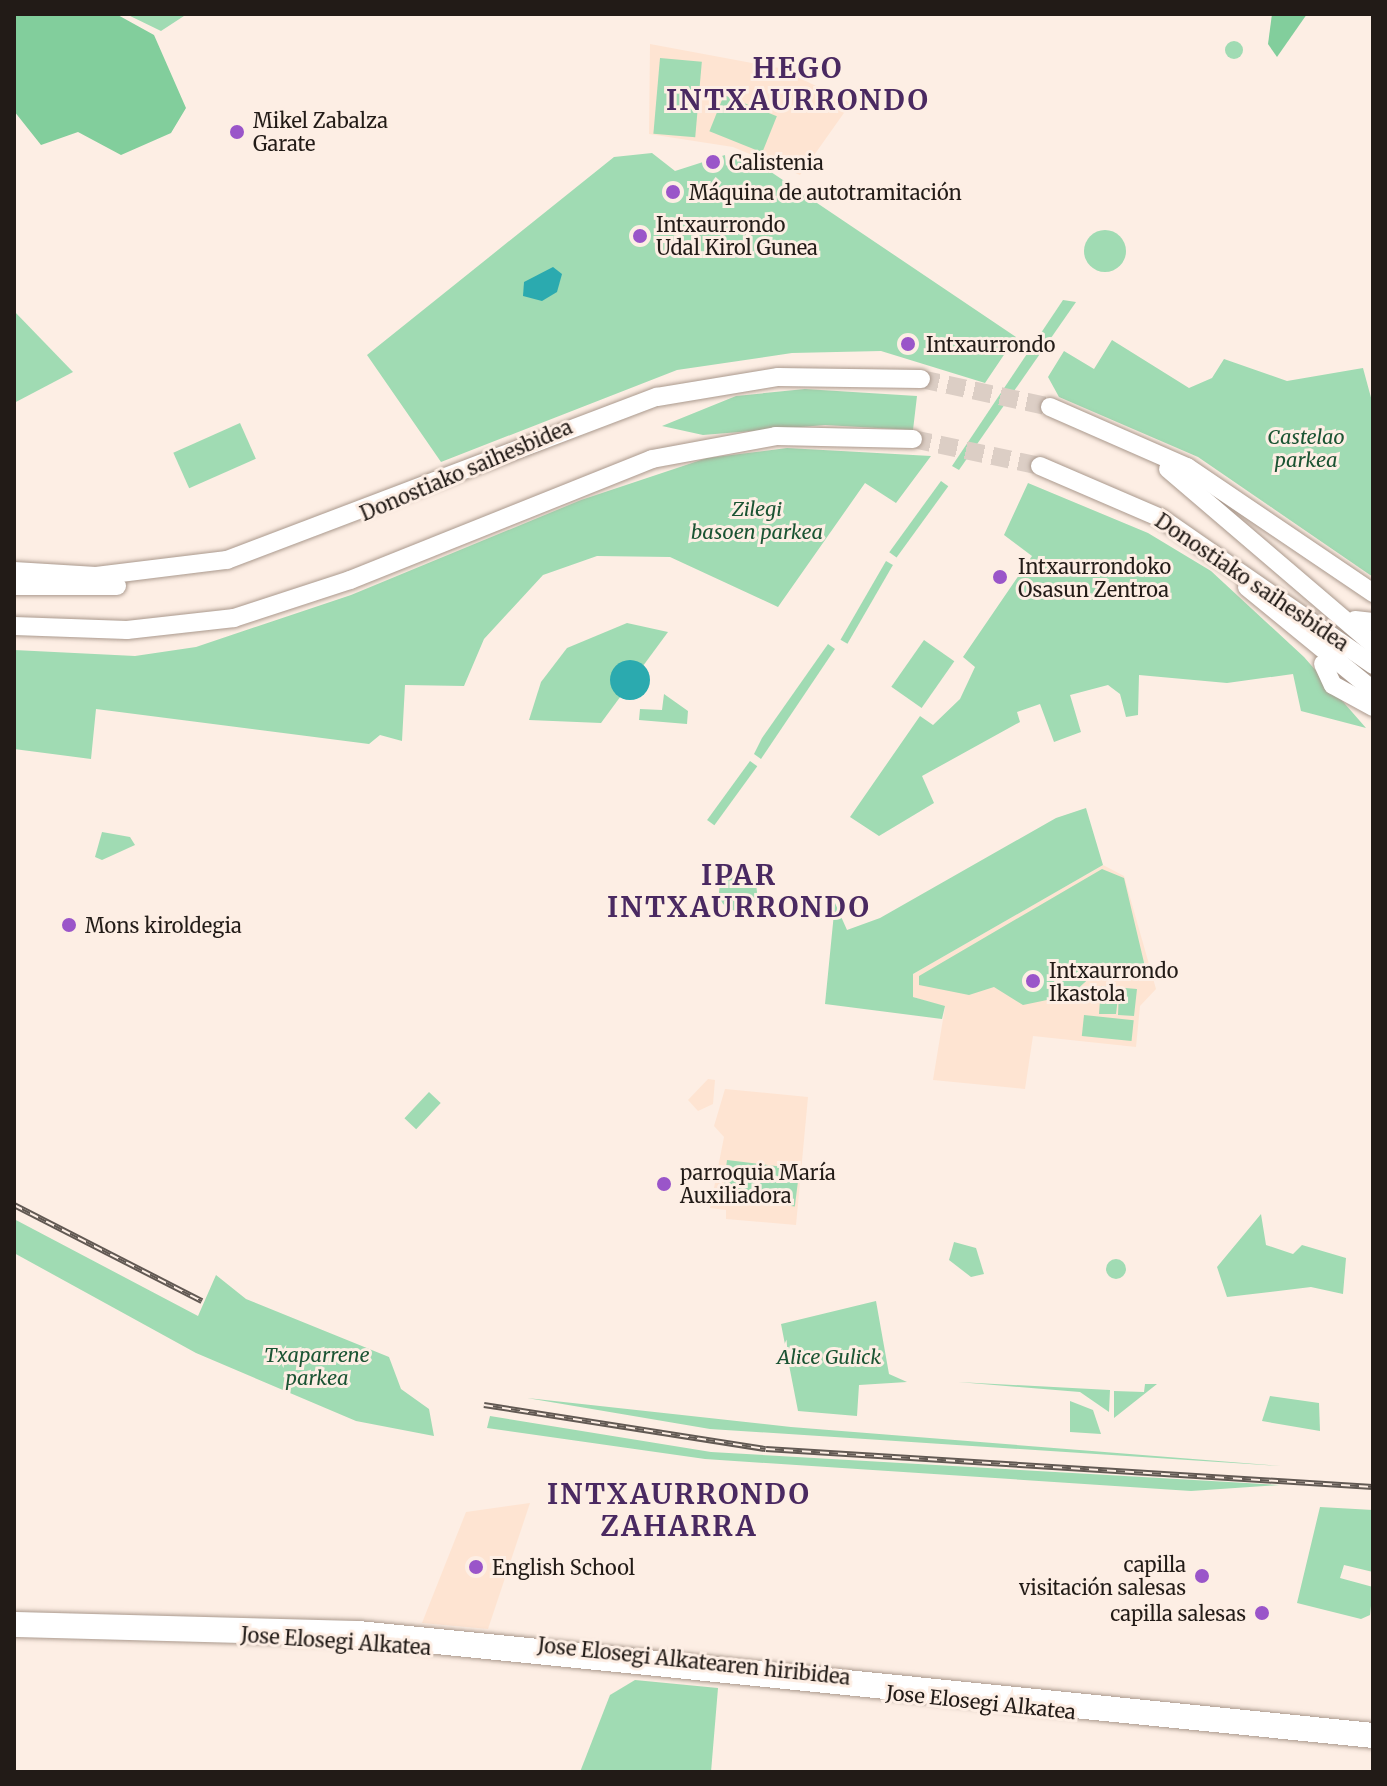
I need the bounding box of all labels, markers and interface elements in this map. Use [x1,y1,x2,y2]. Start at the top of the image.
district label: HEGO INTXAURRONDO [666,51,930,117]
place label: Mikel Zabalza Garate [253,108,388,155]
marker: Mikel Zabalza Garate [228,123,246,141]
place label: Calistenia [729,150,824,174]
marker: Calistenia [704,153,722,171]
place label: Máquina de autotramitación [689,180,962,204]
marker: Máquina de autotramitación [664,183,682,201]
place label: Intxaurrondo Udal Kirol Gunea [656,212,818,259]
marker: Intxaurrondo Udal Kirol Gunea [631,227,649,245]
place label: Intxaurrondo [926,332,1055,356]
marker: Intxaurrondo [897,333,919,355]
street label: Donostiako saihesbidea [356,414,576,526]
park label: Castelao parkea [1267,424,1345,471]
park label: Zilegi basoen parkea [691,497,823,544]
street label: Donostiako saihesbidea [1151,508,1353,656]
place label: Intxaurrondoko Osasun Zentroa [1018,554,1171,601]
marker: Intxaurrondoko Osasun Zentroa [989,566,1011,588]
district label: IPAR INTXAURRONDO [607,858,871,924]
place label: Mons kiroldegia [85,913,242,937]
marker: Mons kiroldegia [60,916,78,934]
place label: Intxaurrondo Ikastola [1049,958,1178,1005]
marker: Intxaurrondo Ikastola [1024,972,1042,990]
place label: parroquia María Auxiliadora [680,1160,836,1207]
marker: parroquia María Auxiliadora [655,1175,673,1193]
park label: Txaparrene parkea [264,1342,370,1389]
park label: Alice Gulick [777,1344,881,1368]
district label: INTXAURRONDO ZAHARRA [547,1477,811,1543]
place label: capilla visitación salesas [1019,1552,1186,1599]
place label: English School [492,1555,635,1579]
marker: English School [467,1558,485,1576]
marker: capilla visitación salesas [1193,1567,1211,1585]
place label: capilla salesas [1110,1601,1246,1625]
marker: capilla salesas [1253,1604,1271,1622]
street label: Jose Elosegi Alkatea [240,1622,432,1660]
street label: Jose Elosegi Alkatearen hiribidea [537,1633,851,1689]
street label: Jose Elosegi Alkatea [885,1680,1077,1724]

